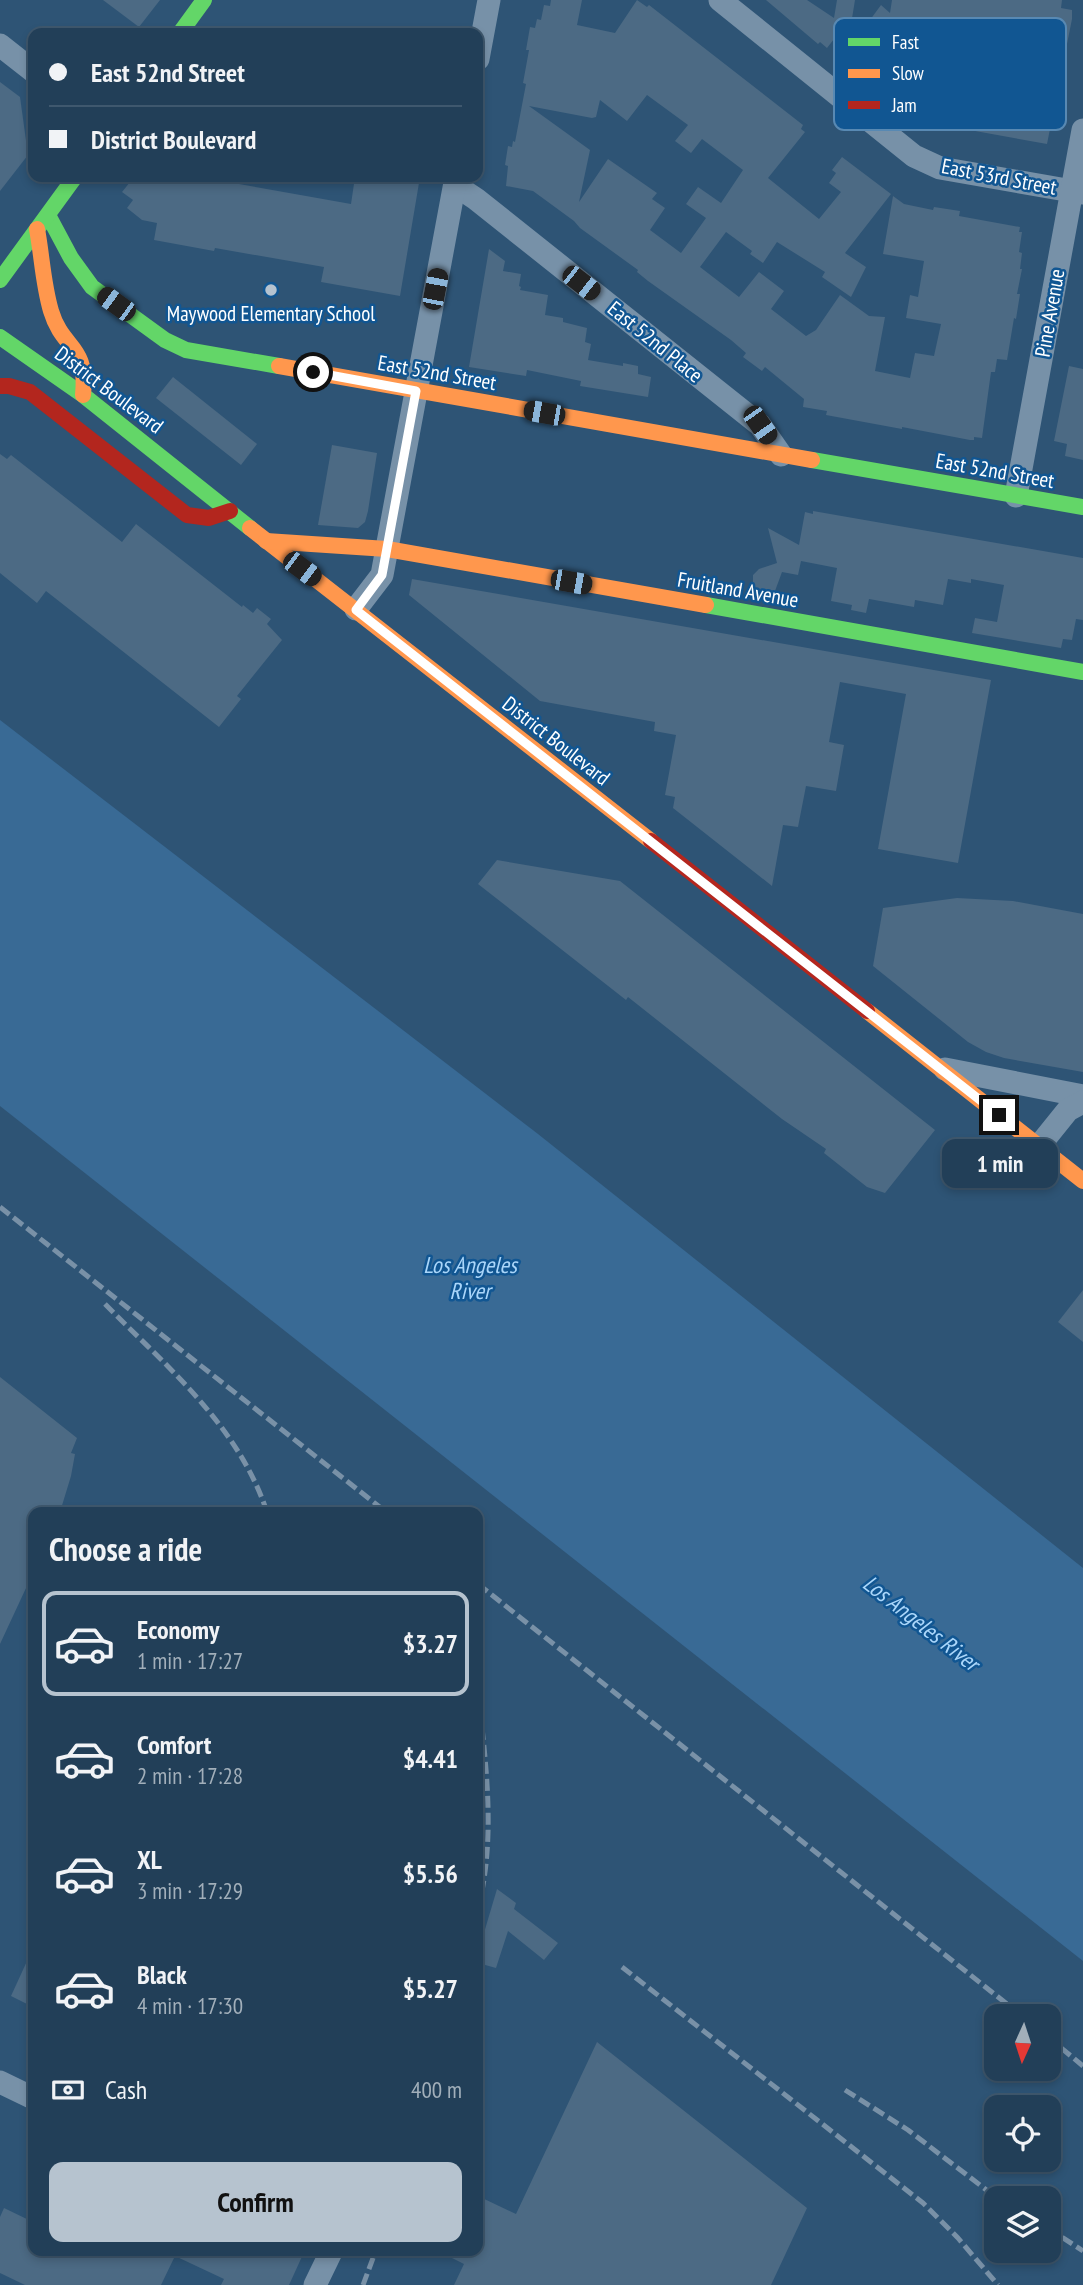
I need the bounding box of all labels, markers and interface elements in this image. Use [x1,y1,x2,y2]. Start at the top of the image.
legend [834,18,1066,130]
text: Fast [892,30,920,54]
text: East 52nd Street [91,56,245,89]
text: Slow [892,61,925,85]
text: Jam [891,93,917,117]
text: District Boulevard [91,123,256,156]
street label: East 53rd Street [939,152,1059,201]
car [558,262,605,304]
car [421,266,450,312]
street label: Pine Avenue [1028,267,1071,359]
marker: Maywood Elementary School [263,282,279,298]
car [93,283,140,325]
street label: East 52nd Place [602,295,708,388]
place label: Maywood Elementary School [167,300,375,327]
street label: District Boulevard [50,340,169,439]
street label: East 52nd Street [376,349,499,396]
route start [297,356,329,388]
car [522,399,567,427]
car [740,402,781,448]
street label: East 52nd Street [934,447,1057,494]
car [279,548,326,590]
street label: Fruitland Avenue [675,566,801,613]
car [549,568,594,596]
street label: District Boulevard [497,690,616,791]
route end [983,1099,1015,1131]
callout: 1 min [941,1140,1057,1188]
text: 1 min [977,1149,1023,1178]
water label: Los Angeles River [423,1250,519,1305]
text: Choose a ride [49,1528,202,1570]
water label: Los Angeles River [858,1568,988,1679]
icon: car [53,1612,116,1675]
text: Economy [137,1613,219,1646]
text: $3.27 [403,1627,458,1660]
text: 1 min · 17:27 [137,1646,243,1675]
icon: car [53,1727,116,1790]
text: Comfort [137,1728,211,1761]
text: $4.41 [403,1742,458,1775]
text: 2 min · 17:28 [137,1761,243,1790]
icon: car [53,1842,116,1905]
text: XL [137,1843,162,1876]
text: $5.56 [403,1857,458,1890]
text: 3 min · 17:29 [137,1876,243,1905]
icon: car [53,1957,116,2020]
text: Black [137,1958,187,1991]
text: $5.27 [403,1972,458,2005]
text: 4 min · 17:30 [137,1991,243,2020]
north arrow [984,2004,1060,2081]
map controls [984,2004,1061,2263]
icon: cash [49,2071,87,2109]
text: Cash [105,2073,147,2106]
text: 400 m [411,2075,462,2104]
button: locate [984,2095,1061,2172]
button: Confirm [49,2162,462,2242]
button: layers [984,2186,1061,2263]

